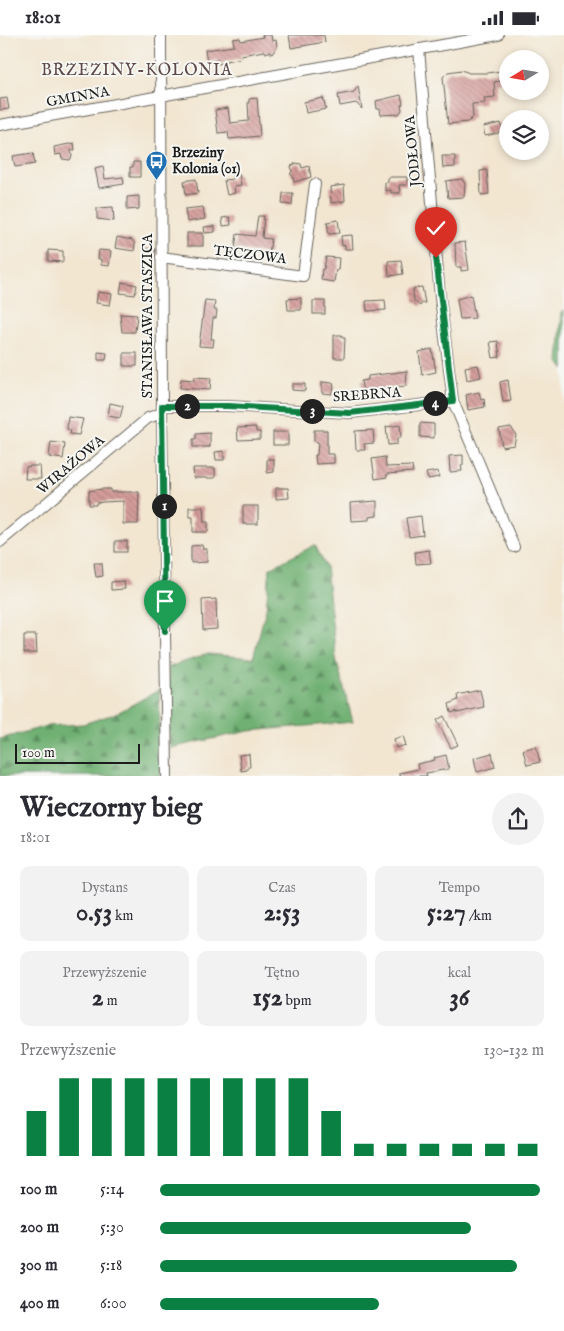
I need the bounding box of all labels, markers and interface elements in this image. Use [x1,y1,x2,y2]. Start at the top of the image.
text: 18:01 [25,6,61,30]
north arrow [499,50,549,100]
map controls [499,50,549,160]
district label: BRZEZINY-KOLONIA [41,61,233,81]
street label: GMINNA [45,83,111,111]
button: layers [499,110,549,160]
street label: JODŁOWA [401,114,425,189]
place label: Brzeziny Kolonia (01) [172,144,241,178]
bus stop icon: Brzeziny Kolonia (01) [144,149,168,180]
pin [415,207,457,258]
icon: check [422,214,450,242]
street label: STANISŁAWA STASZICA [139,233,157,398]
street label: TĘCZOWA [212,242,288,268]
street label: SREBRNA [332,384,402,406]
pin: 4 [422,391,448,415]
pin: 2 [174,393,200,419]
text: 4 [432,394,439,412]
text: 2 [184,397,191,415]
pin: 3 [300,399,324,423]
text: 3 [310,402,315,420]
street label: WIRAŻOWA [33,431,109,499]
pin: 1 [152,493,176,519]
text: 1 [162,497,167,515]
pin [144,580,186,631]
icon: arrive [151,587,179,615]
scale bar [15,741,140,764]
text: 100 m [22,744,55,762]
text: Wieczorny bieg [20,791,202,826]
button: share [492,793,544,845]
text: 18:01 [20,828,50,848]
text: Dystans [82,879,128,897]
text: Czas [268,879,296,897]
text: Tempo [439,879,480,897]
text: 0.53 [76,897,112,929]
text: 2:53 [264,897,300,929]
text: 5:27 [427,897,466,929]
text: km [112,907,133,925]
text: /km [466,907,492,925]
text: Przewyższenie [63,964,147,982]
text: Tętno [264,964,300,982]
text: kcal [448,964,471,982]
text: 2 [92,982,104,1014]
text: 152 [253,982,283,1014]
text: 36 [449,982,469,1014]
text: m [104,992,117,1010]
text: bpm [283,992,311,1010]
text: Przewyższenie [20,1041,116,1061]
text: 130–132 m [484,1041,544,1061]
text: 100 m [20,1180,57,1200]
text: 5:14 [100,1180,124,1200]
text: 200 m [20,1218,59,1238]
text: 5:30 [100,1218,124,1238]
text: 300 m [20,1256,58,1276]
text: 5:18 [100,1256,122,1276]
text: 400 m [20,1294,59,1314]
text: 6:00 [100,1294,127,1314]

